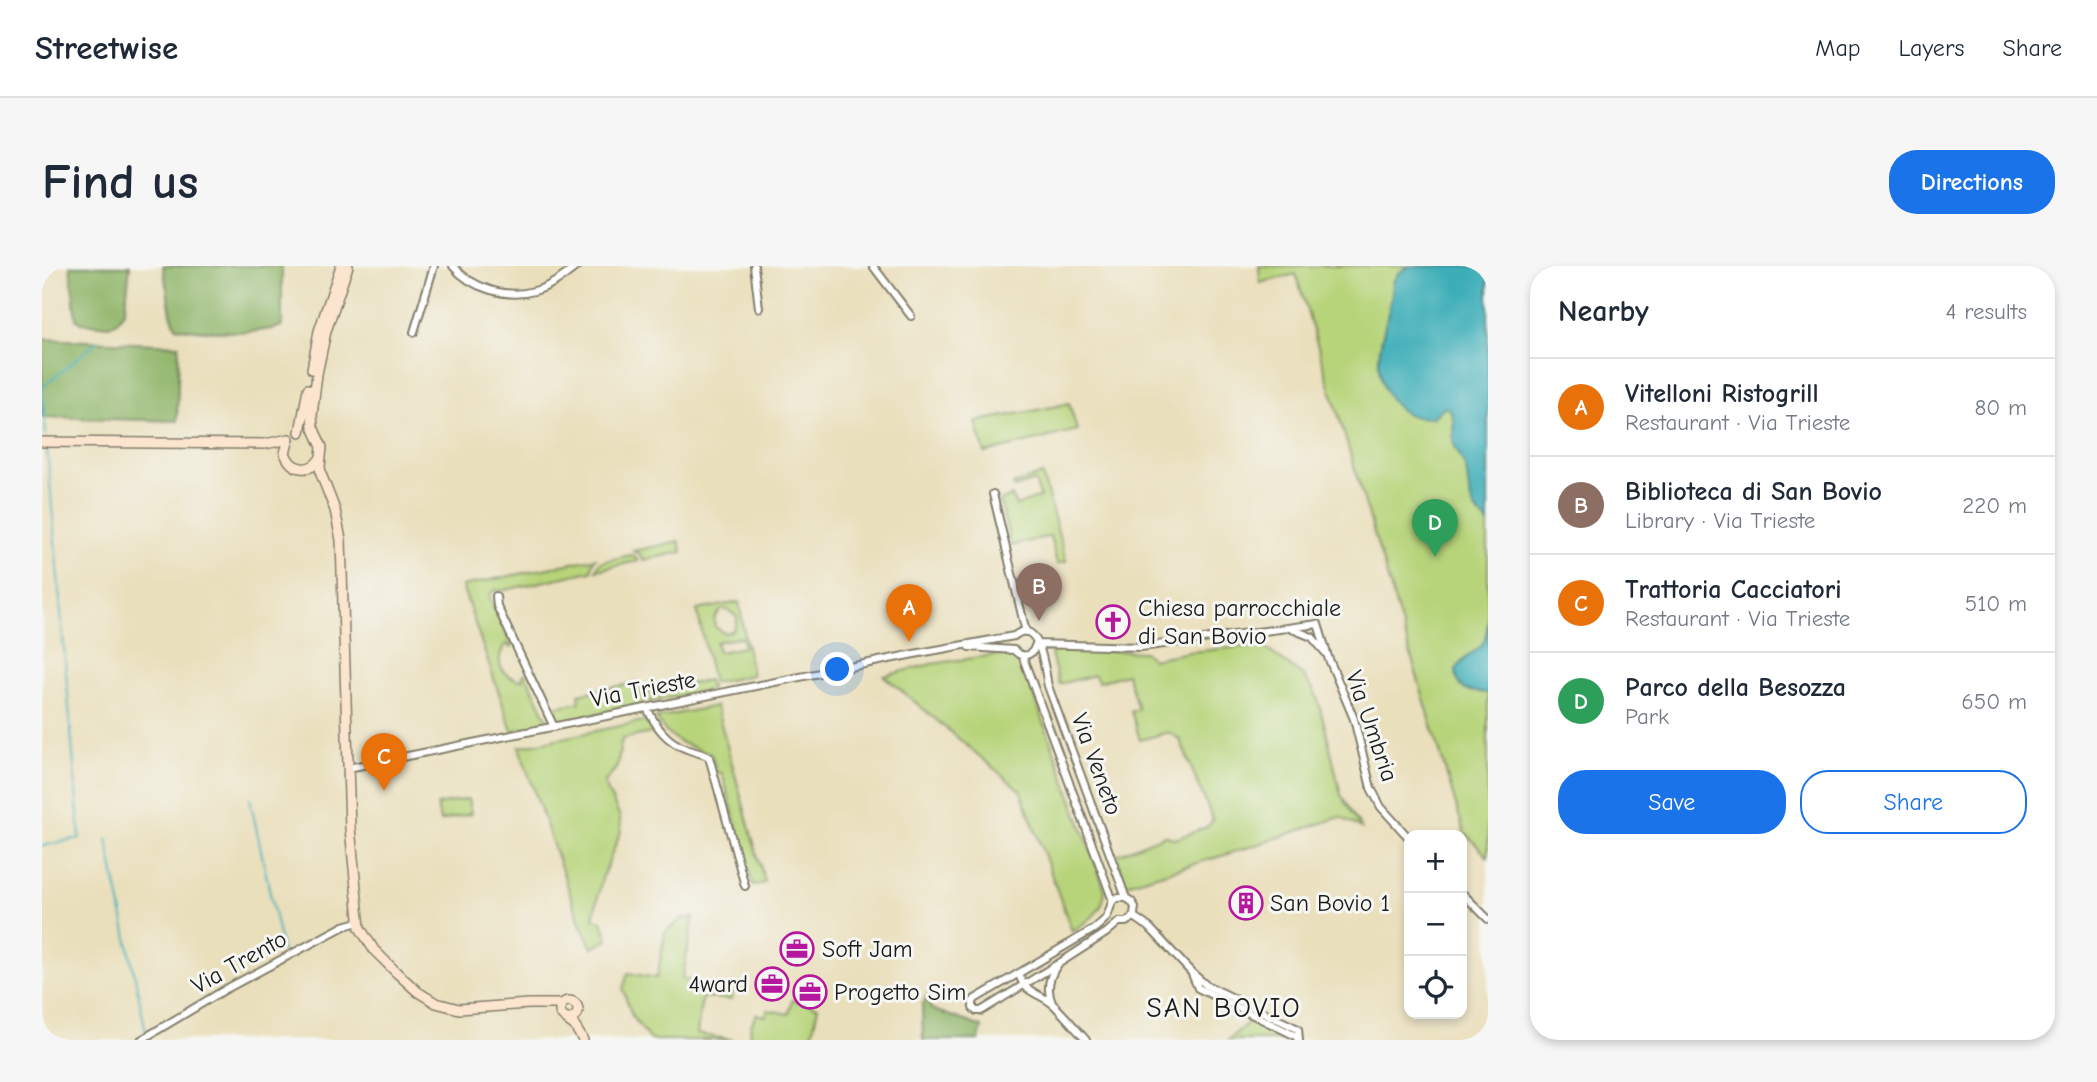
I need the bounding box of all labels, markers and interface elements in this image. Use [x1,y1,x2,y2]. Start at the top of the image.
text: Streetwise [35,29,178,67]
text: Map [1815,34,1861,62]
text: Layers [1899,34,1964,62]
text: Share [2002,34,2062,62]
button: Directions [1889,150,2055,214]
text: Find us [42,154,198,210]
text: Nearby [1558,294,1649,329]
text: 4 results [1945,298,2027,325]
text: Vitelloni Ristogrill [1625,379,1819,409]
text: A [1575,394,1587,421]
text: 80 m [1974,394,2027,421]
text: Restaurant · Via Trieste [1625,409,1850,436]
text: Biblioteca di San Bovio [1625,477,1882,507]
text: B [1574,492,1588,519]
text: 220 m [1962,492,2027,519]
pin: D [1412,499,1458,557]
text: Library · Via Trieste [1625,507,1815,534]
pin: B [1016,563,1062,621]
text: Trattoria Cacciatori [1625,575,1842,605]
pin: A [886,584,932,642]
text: C [1574,590,1588,617]
text: 510 m [1965,590,2027,617]
place label: Chiesa parrocchiale di San Bovio [1138,594,1341,650]
church icon: Chiesa parrocchiale di San Bovio [1094,603,1132,641]
text: Restaurant · Via Trieste [1625,605,1850,632]
your location [820,652,854,686]
street label: Via Trieste [588,665,698,713]
street label: Via Umbria [1340,667,1404,785]
text: Parco della Besozza [1625,673,1846,703]
text: D [1574,688,1588,715]
text: 650 m [1961,688,2027,715]
text: Park [1625,703,1669,730]
street label: Via Veneto [1066,709,1128,819]
pin: C [361,733,407,791]
button: Save [1558,770,1786,834]
button: Share [1800,770,2027,834]
map controls [1404,830,1467,1019]
button: + [1404,830,1467,893]
building icon: San Bovio 1 [1227,884,1265,922]
place label: San Bovio 1 [1270,889,1390,917]
button: − [1404,893,1467,956]
street label: Via Trento [187,924,291,1000]
office icon: Soft Jam [778,930,816,968]
place label: Soft Jam [822,935,913,963]
button: locate [1404,956,1467,1019]
office icon: 4ward [753,965,791,1003]
place label: 4ward [689,970,748,998]
office icon: Progetto Sim [791,973,829,1011]
place label: Progetto Sim [834,978,966,1006]
district label: SAN BOVIO [1146,992,1302,1024]

